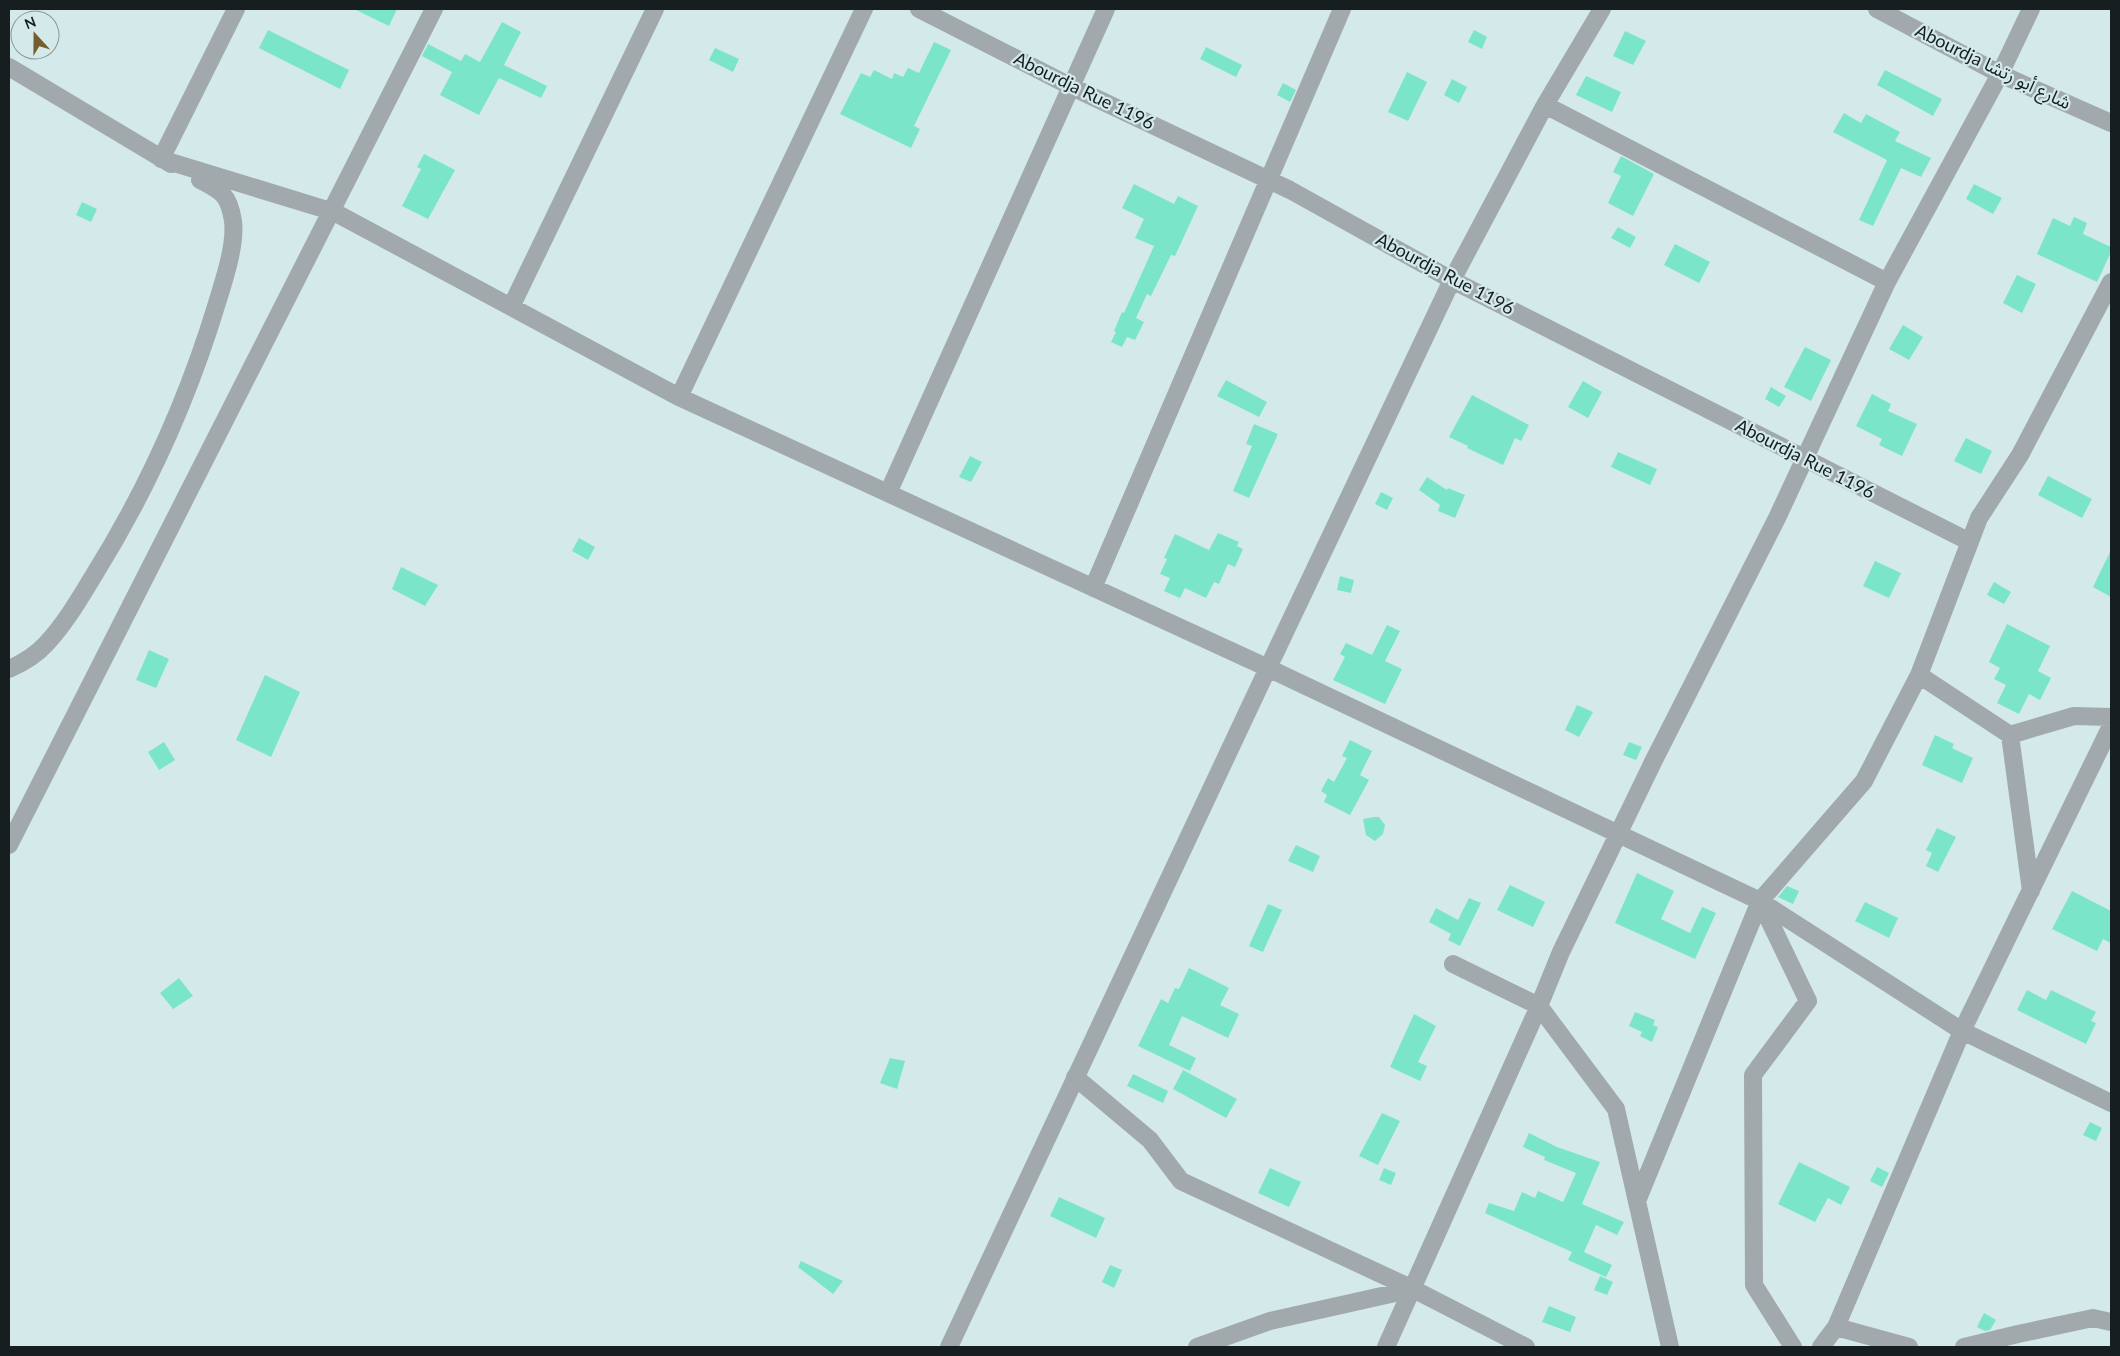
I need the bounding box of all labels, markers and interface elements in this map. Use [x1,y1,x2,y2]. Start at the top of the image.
north arrow [10,10,60,60]
text: N [22,13,38,32]
street label: Abourdja شارع أبو رتشا [1910,19,2075,117]
street label: Abourdja Rue 1196 [1011,47,1158,134]
street label: Abourdja Rue 1196 [1373,227,1518,319]
street label: Abourdja Rue 1196 [1732,413,1879,503]

